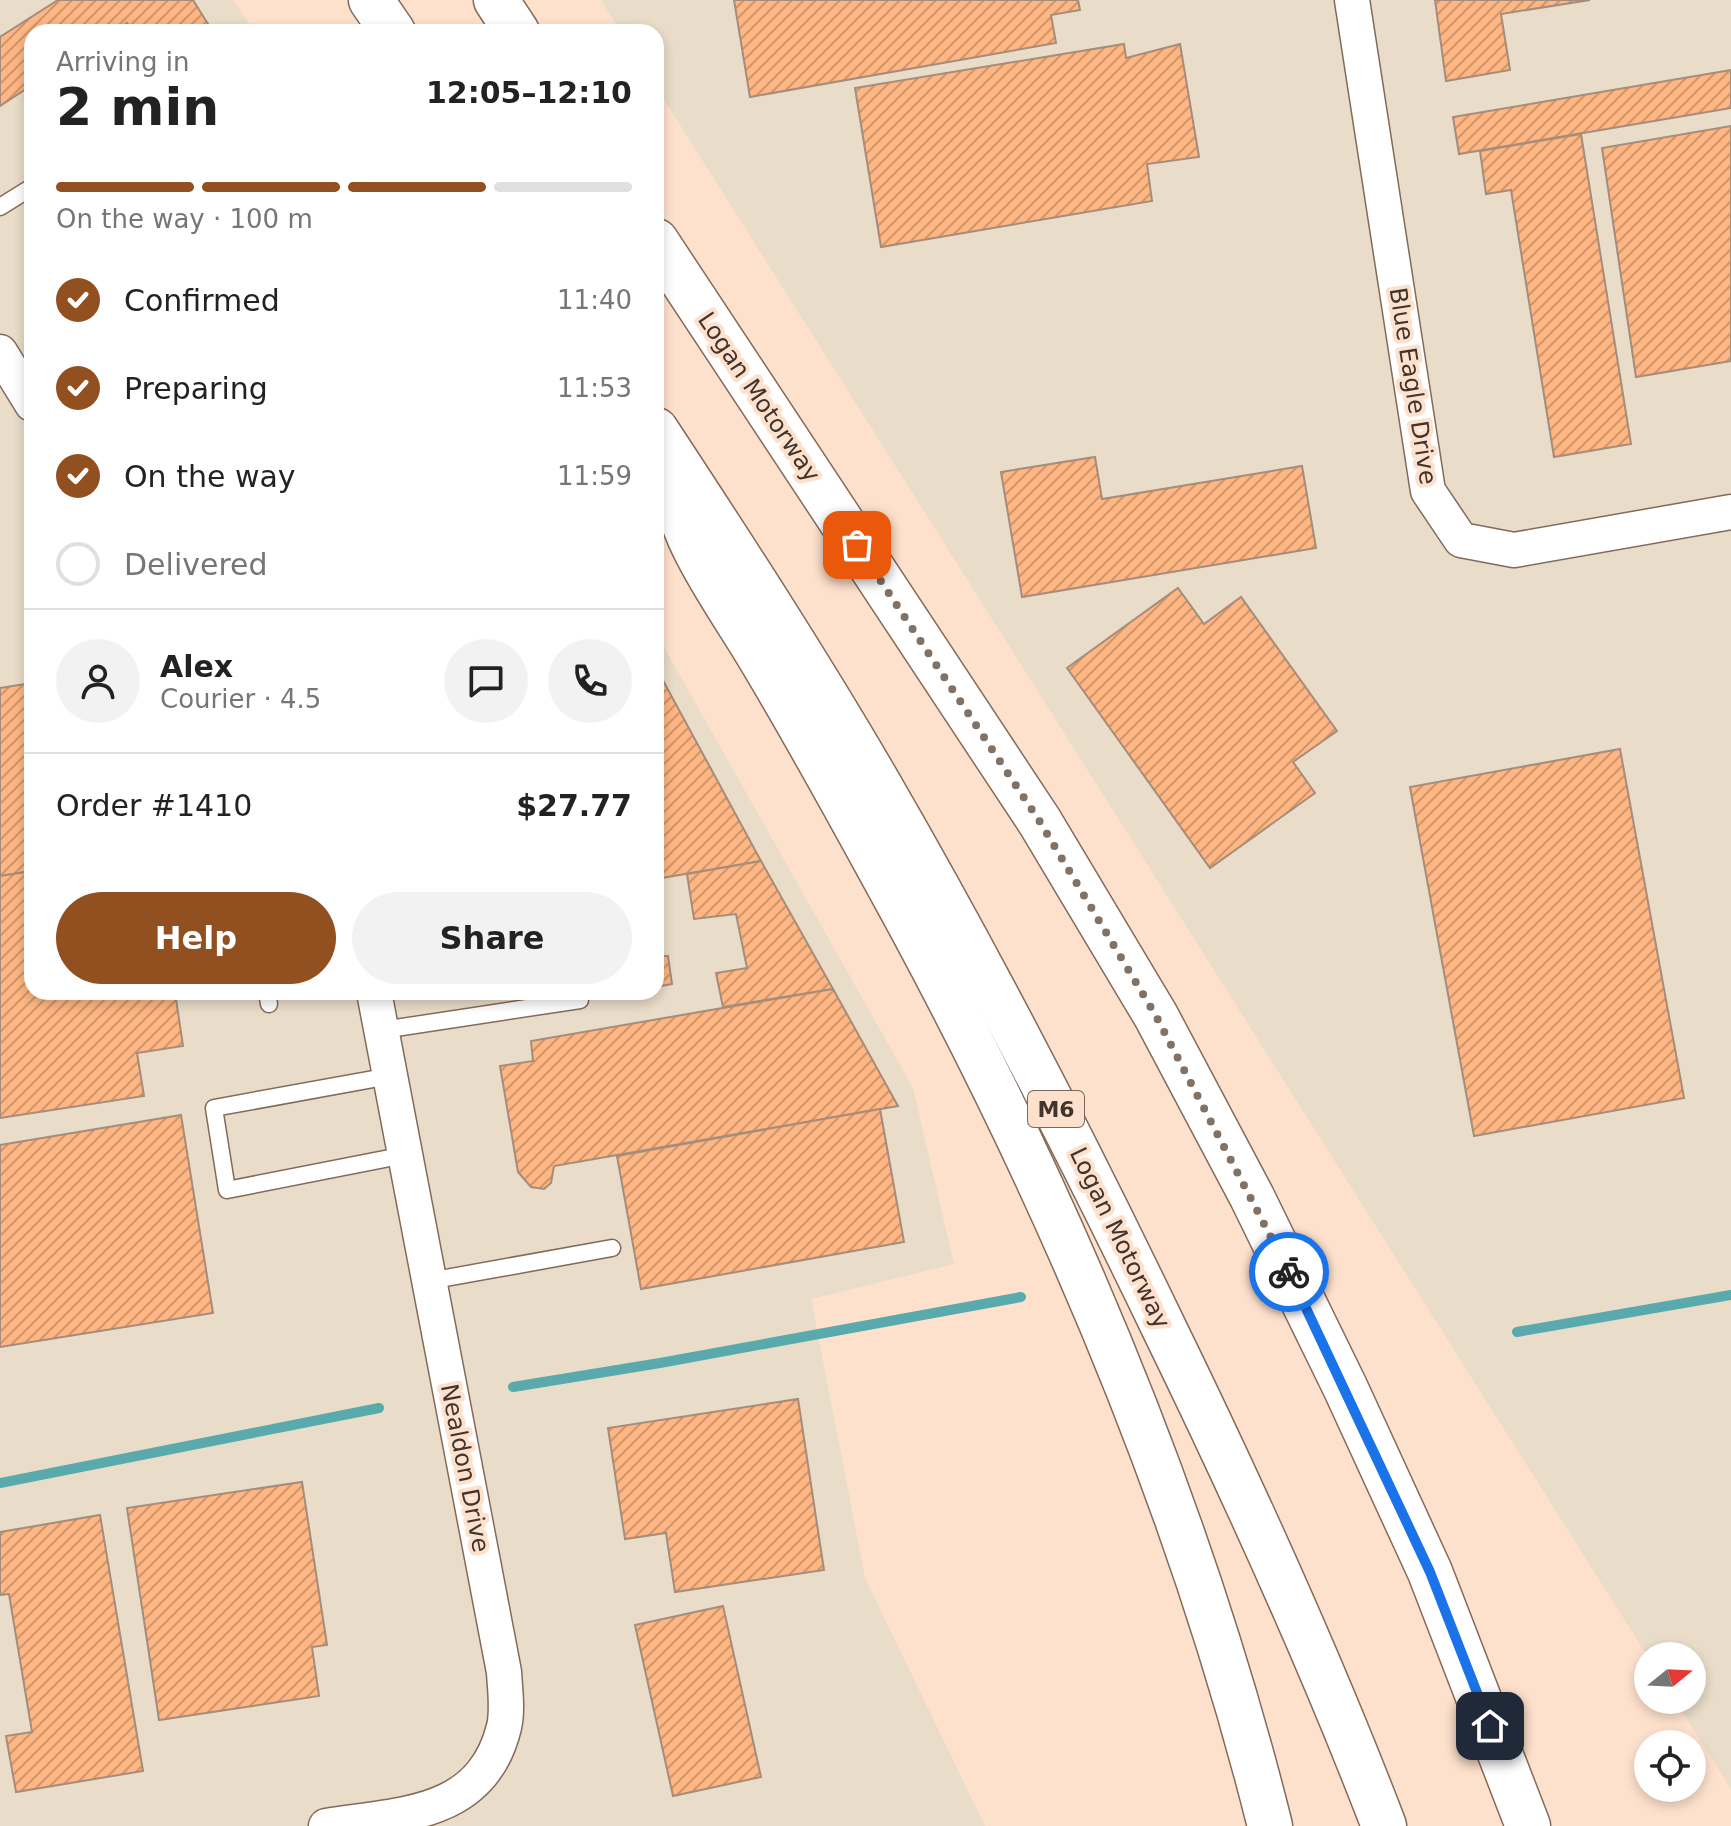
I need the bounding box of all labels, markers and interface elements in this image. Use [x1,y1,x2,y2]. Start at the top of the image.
text: Arriving in [56,47,190,77]
text: 12:05–12:10 [426,75,632,110]
text: 2 min [56,77,219,137]
text: On the way · 100 m [56,204,313,234]
icon: check [56,278,100,322]
text: Confirmed [124,283,280,318]
text: 11:40 [557,285,632,315]
street label: Blue Eagle Drive [1384,286,1442,486]
street label: Logan Motorway [692,307,826,487]
icon: check [56,366,100,410]
text: Preparing [124,371,268,406]
text: 11:53 [557,373,632,403]
icon: check [56,454,100,498]
text: On the way [124,459,296,494]
text: 11:59 [557,461,632,491]
pin [823,511,891,579]
icon: bag [835,523,879,567]
text: Delivered [124,547,268,582]
button: person [56,639,140,723]
button: chat [444,639,528,723]
button: phone [548,639,632,723]
text: Alex [160,649,233,684]
text: Courier · 4.5 [160,684,321,714]
text: Order #1410 [56,788,252,823]
text: $27.77 [516,788,632,823]
button: Help [56,892,336,984]
button: Share [352,892,632,984]
road number: M6 [1028,1091,1084,1127]
street label: Logan Motorway [1064,1143,1176,1333]
courier [1249,1232,1329,1312]
icon: bike [1267,1250,1311,1294]
street label: Nealdon Drive [435,1381,495,1555]
north arrow [1634,1642,1706,1714]
map controls [1634,1642,1706,1802]
pin [1456,1692,1524,1760]
icon: home [1468,1704,1512,1748]
button: locate [1634,1730,1706,1802]

